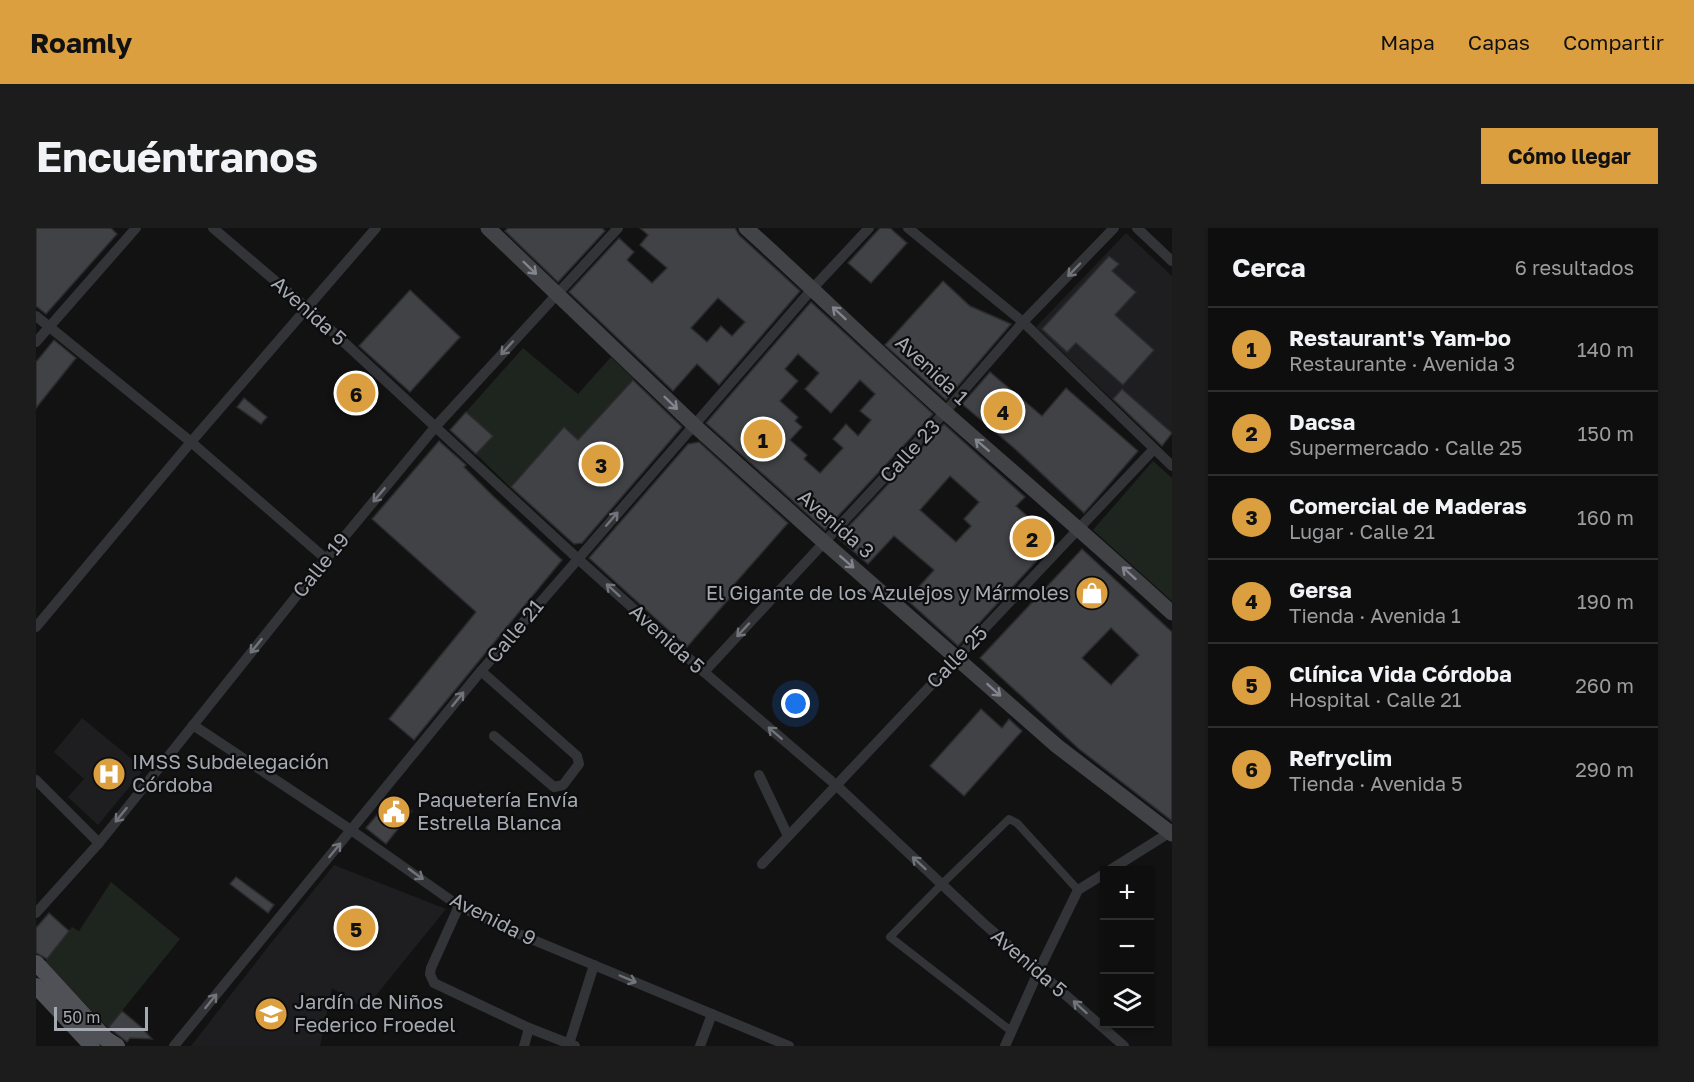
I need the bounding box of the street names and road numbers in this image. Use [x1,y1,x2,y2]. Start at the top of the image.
street label: Avenida 5 [267,270,352,350]
street label: Avenida 1 [891,330,974,409]
street label: Calle 23 [874,414,944,487]
street label: Avenida 3 [794,484,879,563]
street label: Calle 19 [287,527,353,601]
street label: Calle 21 [481,594,548,667]
street label: Avenida 5 [625,598,710,678]
street label: Calle 25 [921,620,992,692]
street label: Avenida 9 [447,886,540,950]
street label: Avenida 5 [987,923,1072,1002]

